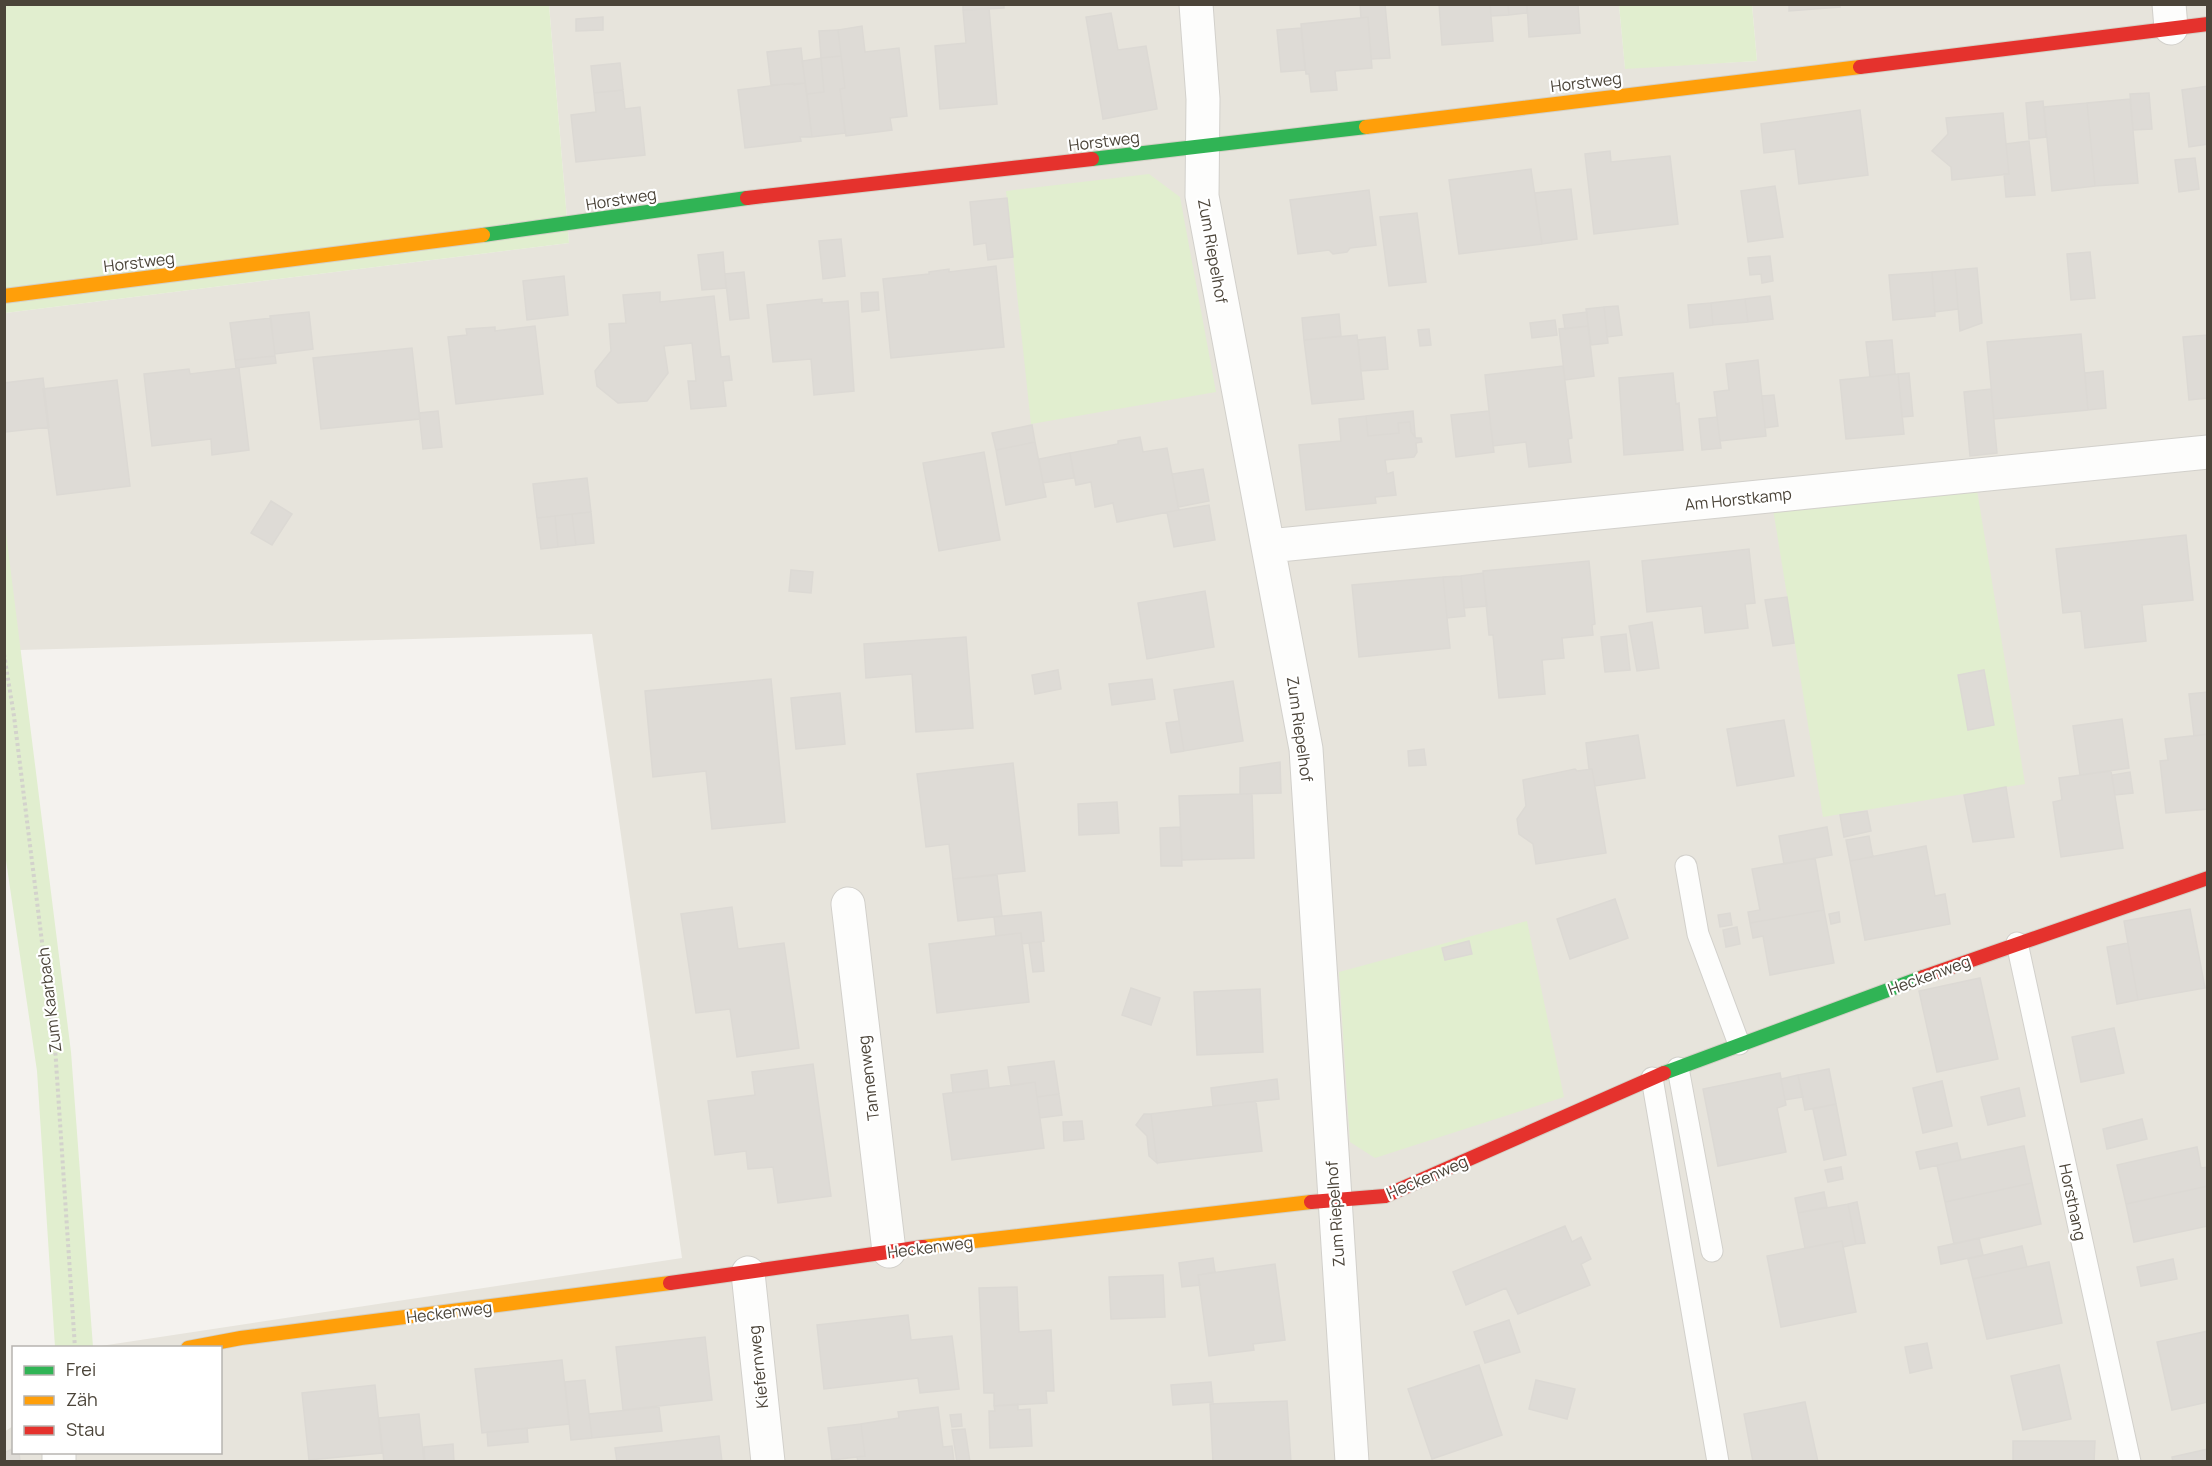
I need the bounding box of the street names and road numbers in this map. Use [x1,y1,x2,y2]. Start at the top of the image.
street label: Horstweg [1549,67,1623,97]
street label: Horstweg [1067,126,1141,156]
street label: Horstweg [584,183,658,215]
street label: Zum Riepelhof [1193,197,1233,306]
street label: Horstweg [102,247,176,277]
street label: Am Horstkamp [1683,482,1793,516]
street label: Zum Riepelhof [1282,675,1318,783]
street label: Zum Kaarbach [32,946,66,1054]
street label: Heckenweg [1885,950,1973,1000]
street label: Tannenweg [852,1034,884,1122]
street label: Heckenweg [1383,1150,1471,1204]
street label: Zum Riepelhof [1320,1160,1350,1268]
street label: Horsthang [2054,1162,2092,1242]
street label: Heckenweg [886,1231,974,1263]
street label: Heckenweg [405,1296,493,1328]
street label: Kiefernweg [743,1324,773,1410]

